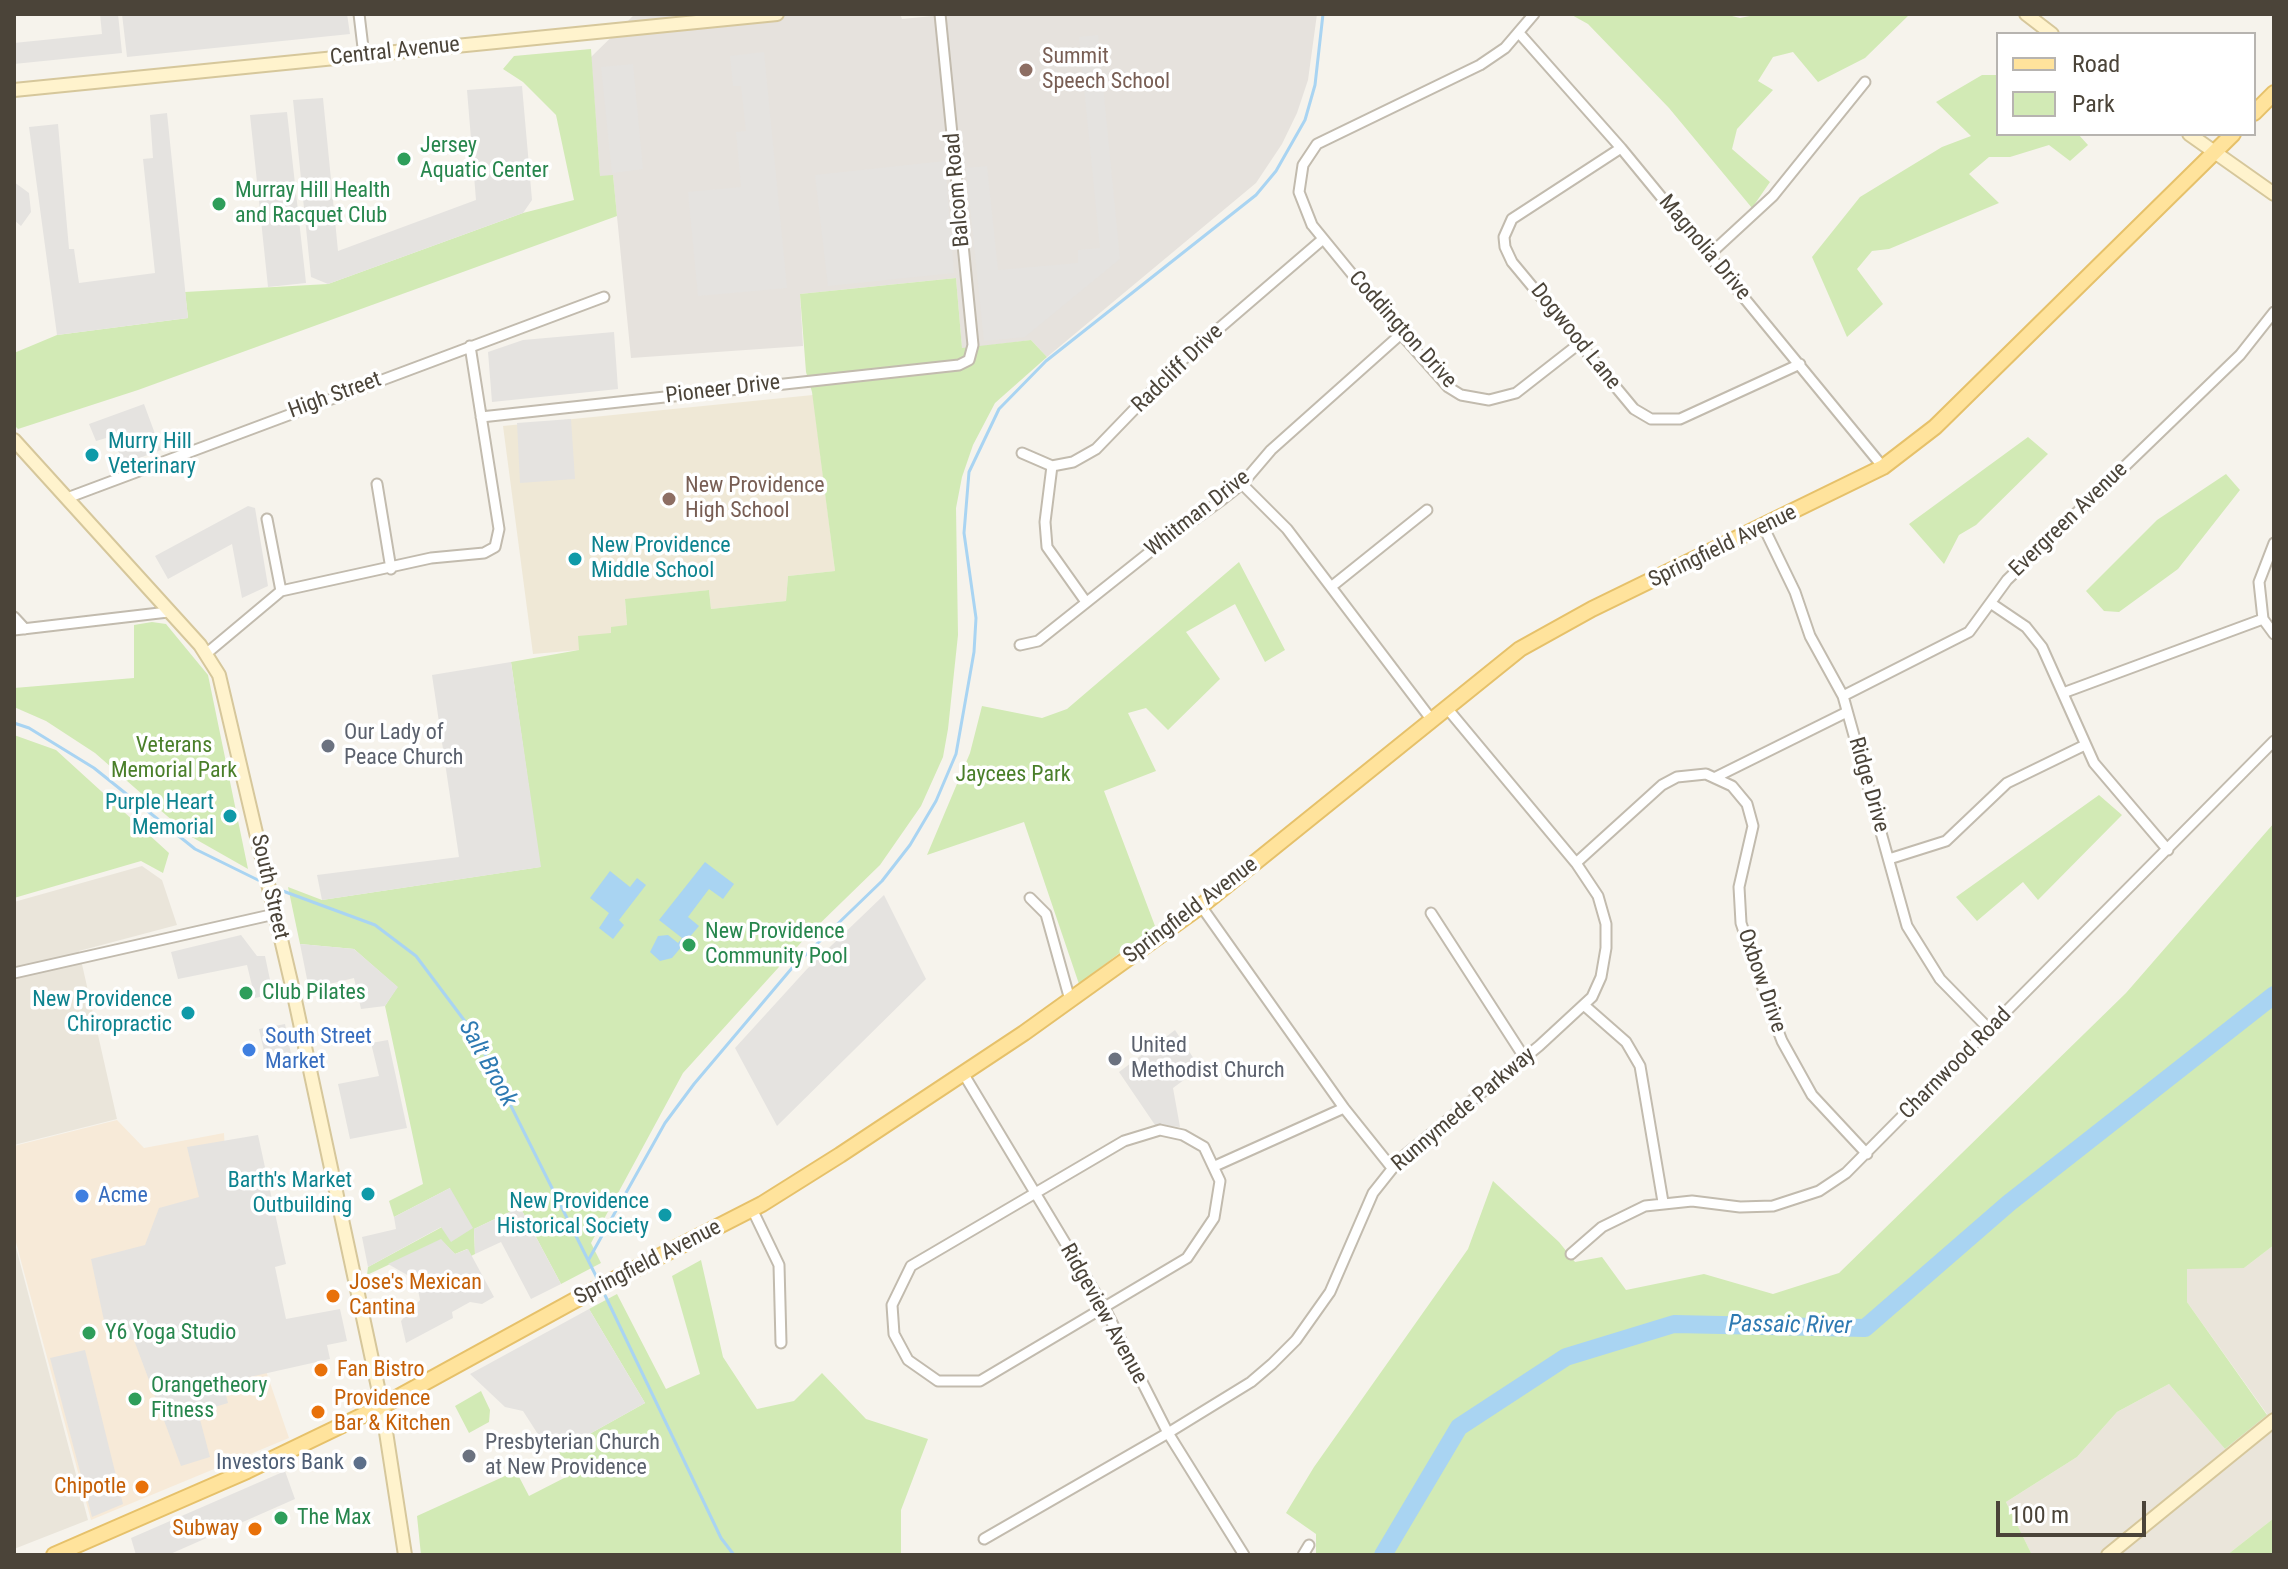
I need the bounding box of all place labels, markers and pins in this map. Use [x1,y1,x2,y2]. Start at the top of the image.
place label: Summit Speech School [1042,44,1170,96]
marker: Summit Speech School [1017,61,1035,79]
place label: Jersey Aquatic Center [420,133,549,184]
marker: Jersey Aquatic Center [395,150,413,168]
place label: Murray Hill Health and Racquet Club [235,178,390,230]
marker: Murray Hill Health and Racquet Club [210,195,228,213]
place label: Murry Hill Veterinary [108,429,196,480]
marker: Murry Hill Veterinary [83,446,101,464]
place label: New Providence High School [685,473,825,524]
marker: New Providence High School [660,490,678,508]
place label: New Providence Middle School [591,533,731,584]
marker: New Providence Middle School [566,550,584,568]
place label: Our Lady of Peace Church [344,720,463,772]
marker: Our Lady of Peace Church [319,737,337,755]
place label: Purple Heart Memorial [105,790,214,842]
marker: Purple Heart Memorial [221,807,239,825]
place label: New Providence Community Pool [705,919,848,970]
marker: New Providence Community Pool [680,936,698,954]
place label: Club Pilates [262,980,366,1006]
marker: Club Pilates [237,984,255,1002]
place label: New Providence Chiropractic [32,987,172,1038]
marker: New Providence Chiropractic [179,1004,197,1022]
place label: South Street Market [265,1024,372,1076]
place label: United Methodist Church [1131,1033,1285,1084]
marker: South Street Market [240,1041,258,1059]
marker: United Methodist Church [1106,1050,1124,1068]
place label: Barth's Market Outbuilding [228,1168,352,1220]
place label: Acme [98,1183,148,1209]
marker: Barth's Market Outbuilding [359,1185,377,1203]
marker: Acme [73,1187,91,1205]
place label: New Providence Historical Society [497,1189,649,1240]
marker: New Providence Historical Society [656,1206,674,1224]
place label: Jose's Mexican Cantina [349,1270,482,1322]
marker: Jose's Mexican Cantina [324,1287,342,1305]
place label: Y6 Yoga Studio [105,1320,236,1346]
marker: Y6 Yoga Studio [80,1324,98,1342]
place label: Fan Bistro [337,1357,425,1383]
marker: Fan Bistro [312,1361,330,1379]
place label: Orangetheory Fitness [151,1373,267,1424]
place label: Providence Bar & Kitchen [334,1386,451,1438]
marker: Orangetheory Fitness [126,1390,144,1408]
marker: Providence Bar & Kitchen [309,1403,327,1421]
place label: Presbyterian Church at New Providence [485,1430,660,1482]
marker: Presbyterian Church at New Providence [460,1447,478,1465]
place label: Investors Bank [216,1450,344,1476]
marker: Investors Bank [351,1454,369,1472]
place label: Chipotle [54,1474,126,1500]
marker: Chipotle [133,1478,151,1496]
place label: The Max [297,1505,371,1531]
marker: The Max [272,1509,290,1527]
place label: Subway [172,1516,239,1542]
marker: Subway [246,1520,264,1538]

